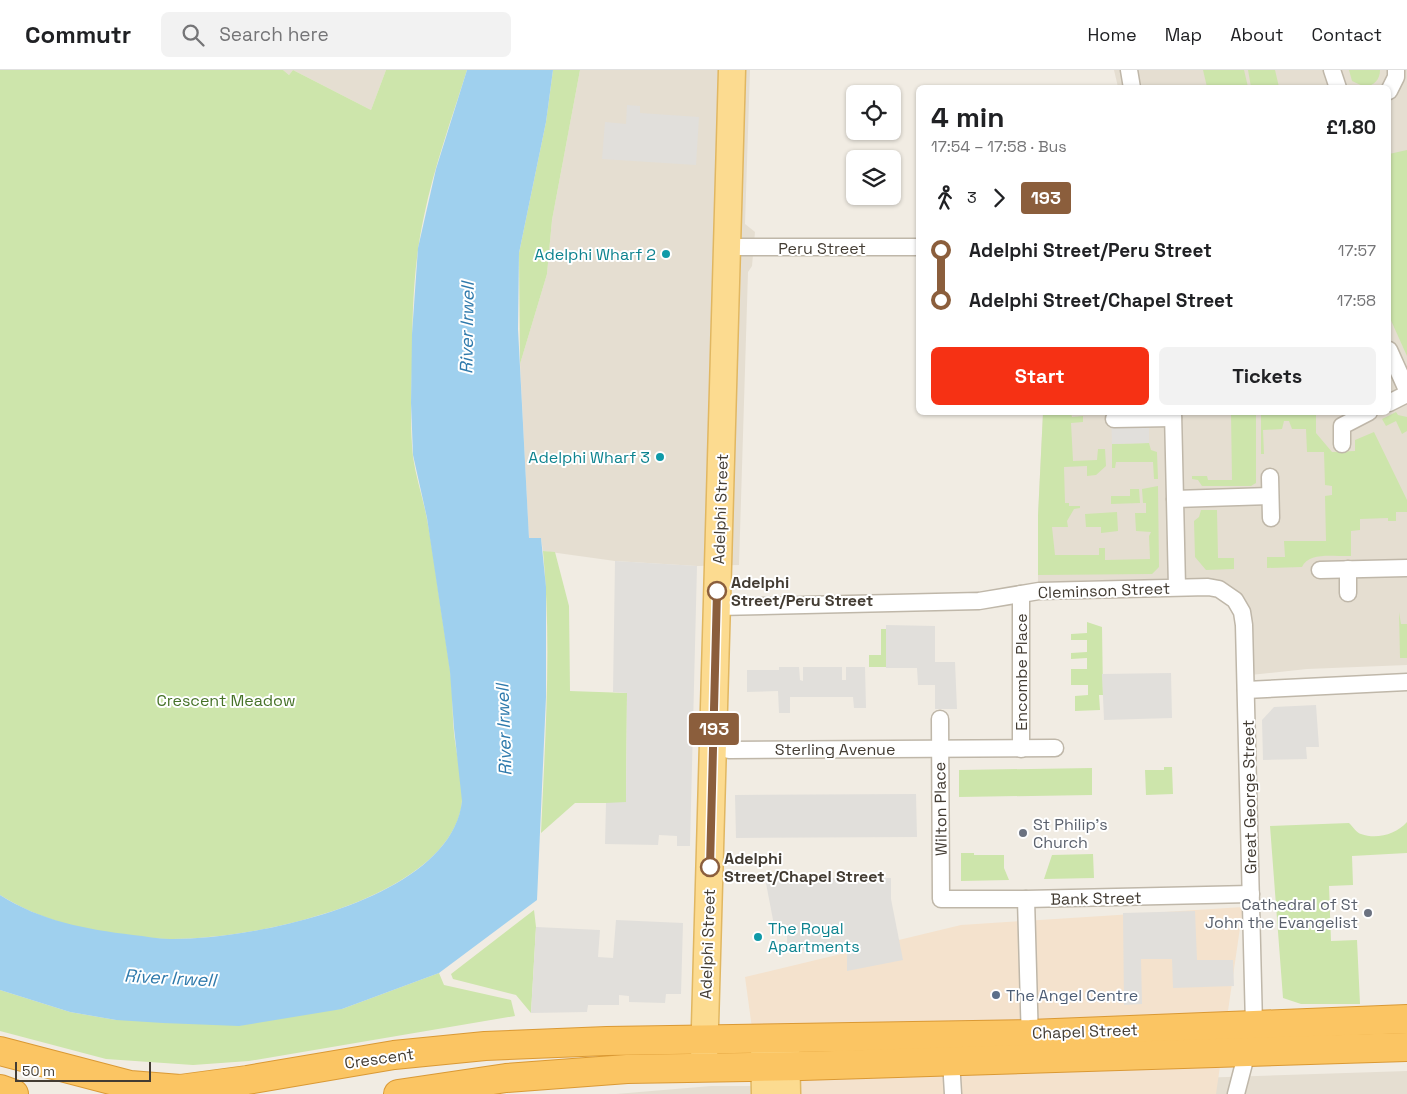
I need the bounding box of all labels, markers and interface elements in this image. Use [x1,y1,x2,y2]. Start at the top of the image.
search box [161,12,511,57]
text: Commutr [25,19,131,50]
icon: search [179,21,207,49]
text: Search here [219,22,329,47]
text: Home [1088,23,1137,46]
text: Map [1165,23,1202,46]
text: About [1230,23,1284,46]
text: Contact [1312,23,1382,46]
map controls [846,85,901,205]
button: locate [846,85,901,140]
text: 4 min [931,99,1005,135]
text: £1.80 [1326,115,1376,140]
text: 17:54 – 17:58 · Bus [931,136,1067,157]
button: layers [846,150,901,205]
icon: walk [931,184,959,212]
icon: forward [985,184,1013,212]
text: 193 [1031,186,1061,209]
text: 3 [967,187,977,208]
street label: Peru Street [778,238,866,259]
text: Adelphi Street/Peru Street [969,238,1212,263]
text: 17:57 [1338,240,1376,261]
place label: Adelphi Wharf 2 [534,244,656,265]
marker: Adelphi Wharf 2 [660,248,672,260]
water label: River Irwell [454,279,479,374]
text: Adelphi Street/Chapel Street [969,288,1233,313]
text: 17:58 [1337,290,1376,311]
button: Start [931,347,1149,405]
button: Tickets [1159,347,1376,405]
place label: Adelphi Wharf 3 [528,447,650,468]
marker: Adelphi Wharf 3 [654,451,666,463]
street label: Adelphi Street [708,453,733,565]
place label: Adelphi Street/Peru Street [731,572,873,611]
street label: Cleminson Street [1038,578,1170,603]
marker: Adelphi Street/Peru Street [707,581,727,601]
street label: Encombe Place [1011,613,1032,731]
water label: River Irwell [490,681,517,776]
park label: Crescent Meadow [156,690,296,711]
line badge: 193 [685,713,743,745]
text: 193 [699,717,729,740]
street label: Great George Street [1238,720,1261,874]
street label: Sterling Avenue [775,739,895,760]
street label: Wilton Place [929,762,952,856]
place label: St Philip's Church [1033,814,1108,853]
marker: St Philip's Church [1017,827,1029,839]
place label: Adelphi Street/Chapel Street [724,848,884,887]
marker: Adelphi Street/Chapel Street [700,857,720,877]
street label: Bank Street [1050,887,1142,910]
street label: Adelphi Street [695,888,720,1000]
place label: Cathedral of St John the Evangelist [1205,894,1358,933]
marker: Cathedral of St John the Evangelist [1362,907,1374,919]
place label: The Royal Apartments [768,918,860,957]
marker: The Royal Apartments [752,931,764,943]
water label: River Irwell [123,964,219,992]
place label: The Angel Centre [1006,985,1138,1006]
marker: The Angel Centre [990,989,1002,1001]
street label: Chapel Street [1032,1019,1138,1044]
street label: Crescent [343,1043,415,1074]
scale bar [15,1059,151,1082]
text: 50 m [22,1062,55,1080]

